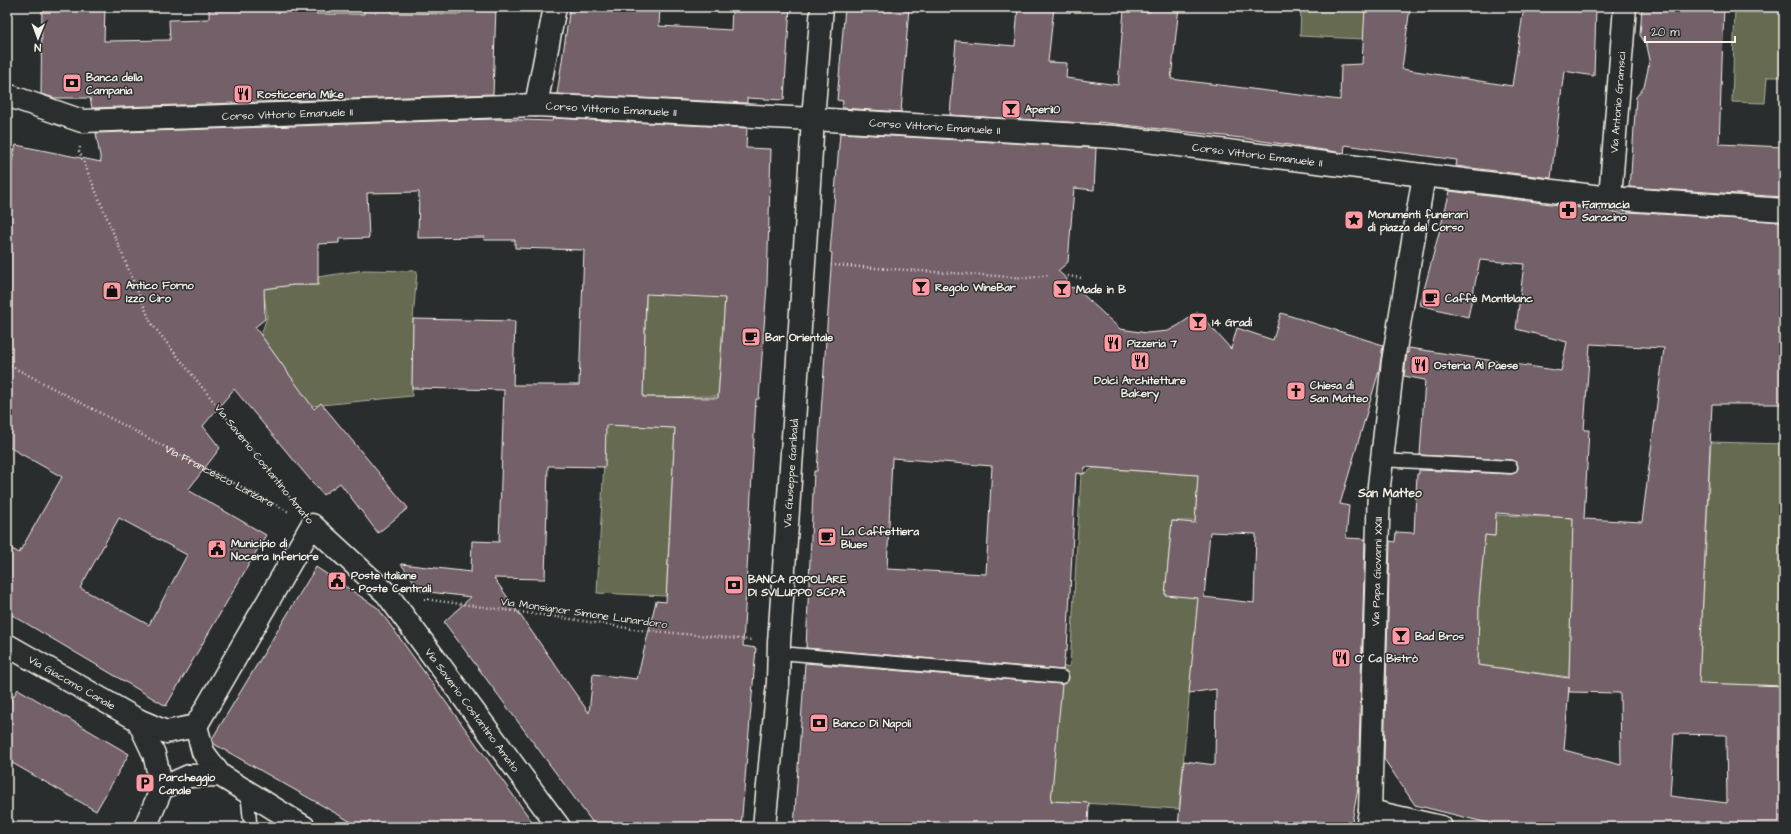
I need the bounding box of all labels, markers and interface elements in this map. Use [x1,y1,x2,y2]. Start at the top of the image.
north arrow [18,18,58,58]
scale bar [1645,18,1735,44]
text: 20 m [1651,24,1680,41]
text: N [34,40,41,55]
street label: Via Antonio Gramsci [1606,51,1629,154]
place label: Banca della Campania [86,70,143,99]
bank icon: Banca della Campania [61,72,83,94]
restaurant icon: Rosticceria Mike [232,83,254,105]
place label: Rosticceria Mike [257,87,344,102]
street label: Corso Vittorio Emanuele II [545,98,678,120]
bar icon: Aperi10 [1000,98,1022,120]
place label: Aperi10 [1025,102,1060,118]
street label: Corso Vittorio Emanuele II [222,104,354,124]
street label: Corso Vittorio Emanuele II [869,115,1001,138]
street label: Corso Vittorio Emanuele II [1191,139,1324,170]
place label: Farmacia Saracino [1581,197,1630,225]
pharmacy icon: Farmacia Saracino [1557,199,1579,221]
place label: Monumenti funerari di piazza del Corso [1367,207,1468,236]
place icon: Monumenti funerari di piazza del Corso [1343,209,1365,231]
bar icon: Regolo WineBar [910,276,932,298]
place label: Antico Forno Izzo Ciro [126,278,195,306]
bar icon: Made in B [1051,278,1073,300]
shop icon: Antico Forno Izzo Ciro [101,280,123,302]
place label: Regolo WineBar [935,280,1017,297]
place label: Made in B [1076,282,1126,297]
cafe icon: Caffè Montblanc [1420,287,1442,309]
place label: Caffè Montblanc [1445,291,1533,306]
bar icon: 14 Gradi [1187,311,1209,333]
place label: 14 Gradi [1212,315,1252,330]
cafe icon: Bar Orientale [740,326,762,348]
place label: Bar Orientale [765,330,833,345]
restaurant icon: Pizzeria 7 [1102,332,1124,354]
place label: Pizzeria 7 [1127,336,1177,351]
restaurant icon: Dolci Architetture Bakery [1129,350,1151,372]
restaurant icon: Osteria Al Paese [1409,354,1431,376]
place label: Osteria Al Paese [1434,358,1518,373]
place label: Dolci Architetture Bakery [1094,373,1186,403]
place label: Chiesa di San Matteo [1309,378,1369,406]
church icon: Chiesa di San Matteo [1285,380,1307,402]
street label: Via Saverio Costantino Amato [211,401,318,528]
street label: Via Giuseppe Garibaldi [779,418,802,528]
street label: Via Francesco Lanzara [162,441,277,510]
district label: San Matteo [1357,485,1422,502]
street label: Via Papa Giovanni XXIII [1368,516,1386,626]
place label: La Caffettiera Blues [841,524,920,552]
cafe icon: La Caffettiera Blues [816,526,838,548]
place label: Municipio di Nocera Inferiore [231,536,319,564]
public building icon: Municipio di Nocera Inferiore [206,538,228,560]
place label: Poste Italiane - Poste Centrali [351,568,431,596]
public building icon: Poste Italiane - Poste Centrali [326,570,348,592]
place label: BANCA POPOLARE DI SVILUPPO SCPA [748,572,847,600]
bank icon: BANCA POPOLARE DI SVILUPPO SCPA [723,574,745,596]
street label: Via Monsignor Simone Lunardoro [500,594,669,633]
bar icon: Bad Bros [1390,625,1412,647]
place label: Bad Bros [1415,629,1465,644]
street label: Via Saverio Costantino Amato [422,645,524,775]
restaurant icon: O' Ca Bistrò [1330,647,1352,669]
street label: Via Giacomo Canale [26,651,118,713]
place label: O' Ca Bistrò [1355,651,1419,666]
bank icon: Banco Di Napoli [808,712,830,734]
place label: Banco Di Napoli [833,716,911,732]
place label: Parcheggio Canale [159,770,216,798]
parking icon: Parcheggio Canale [134,772,156,794]

